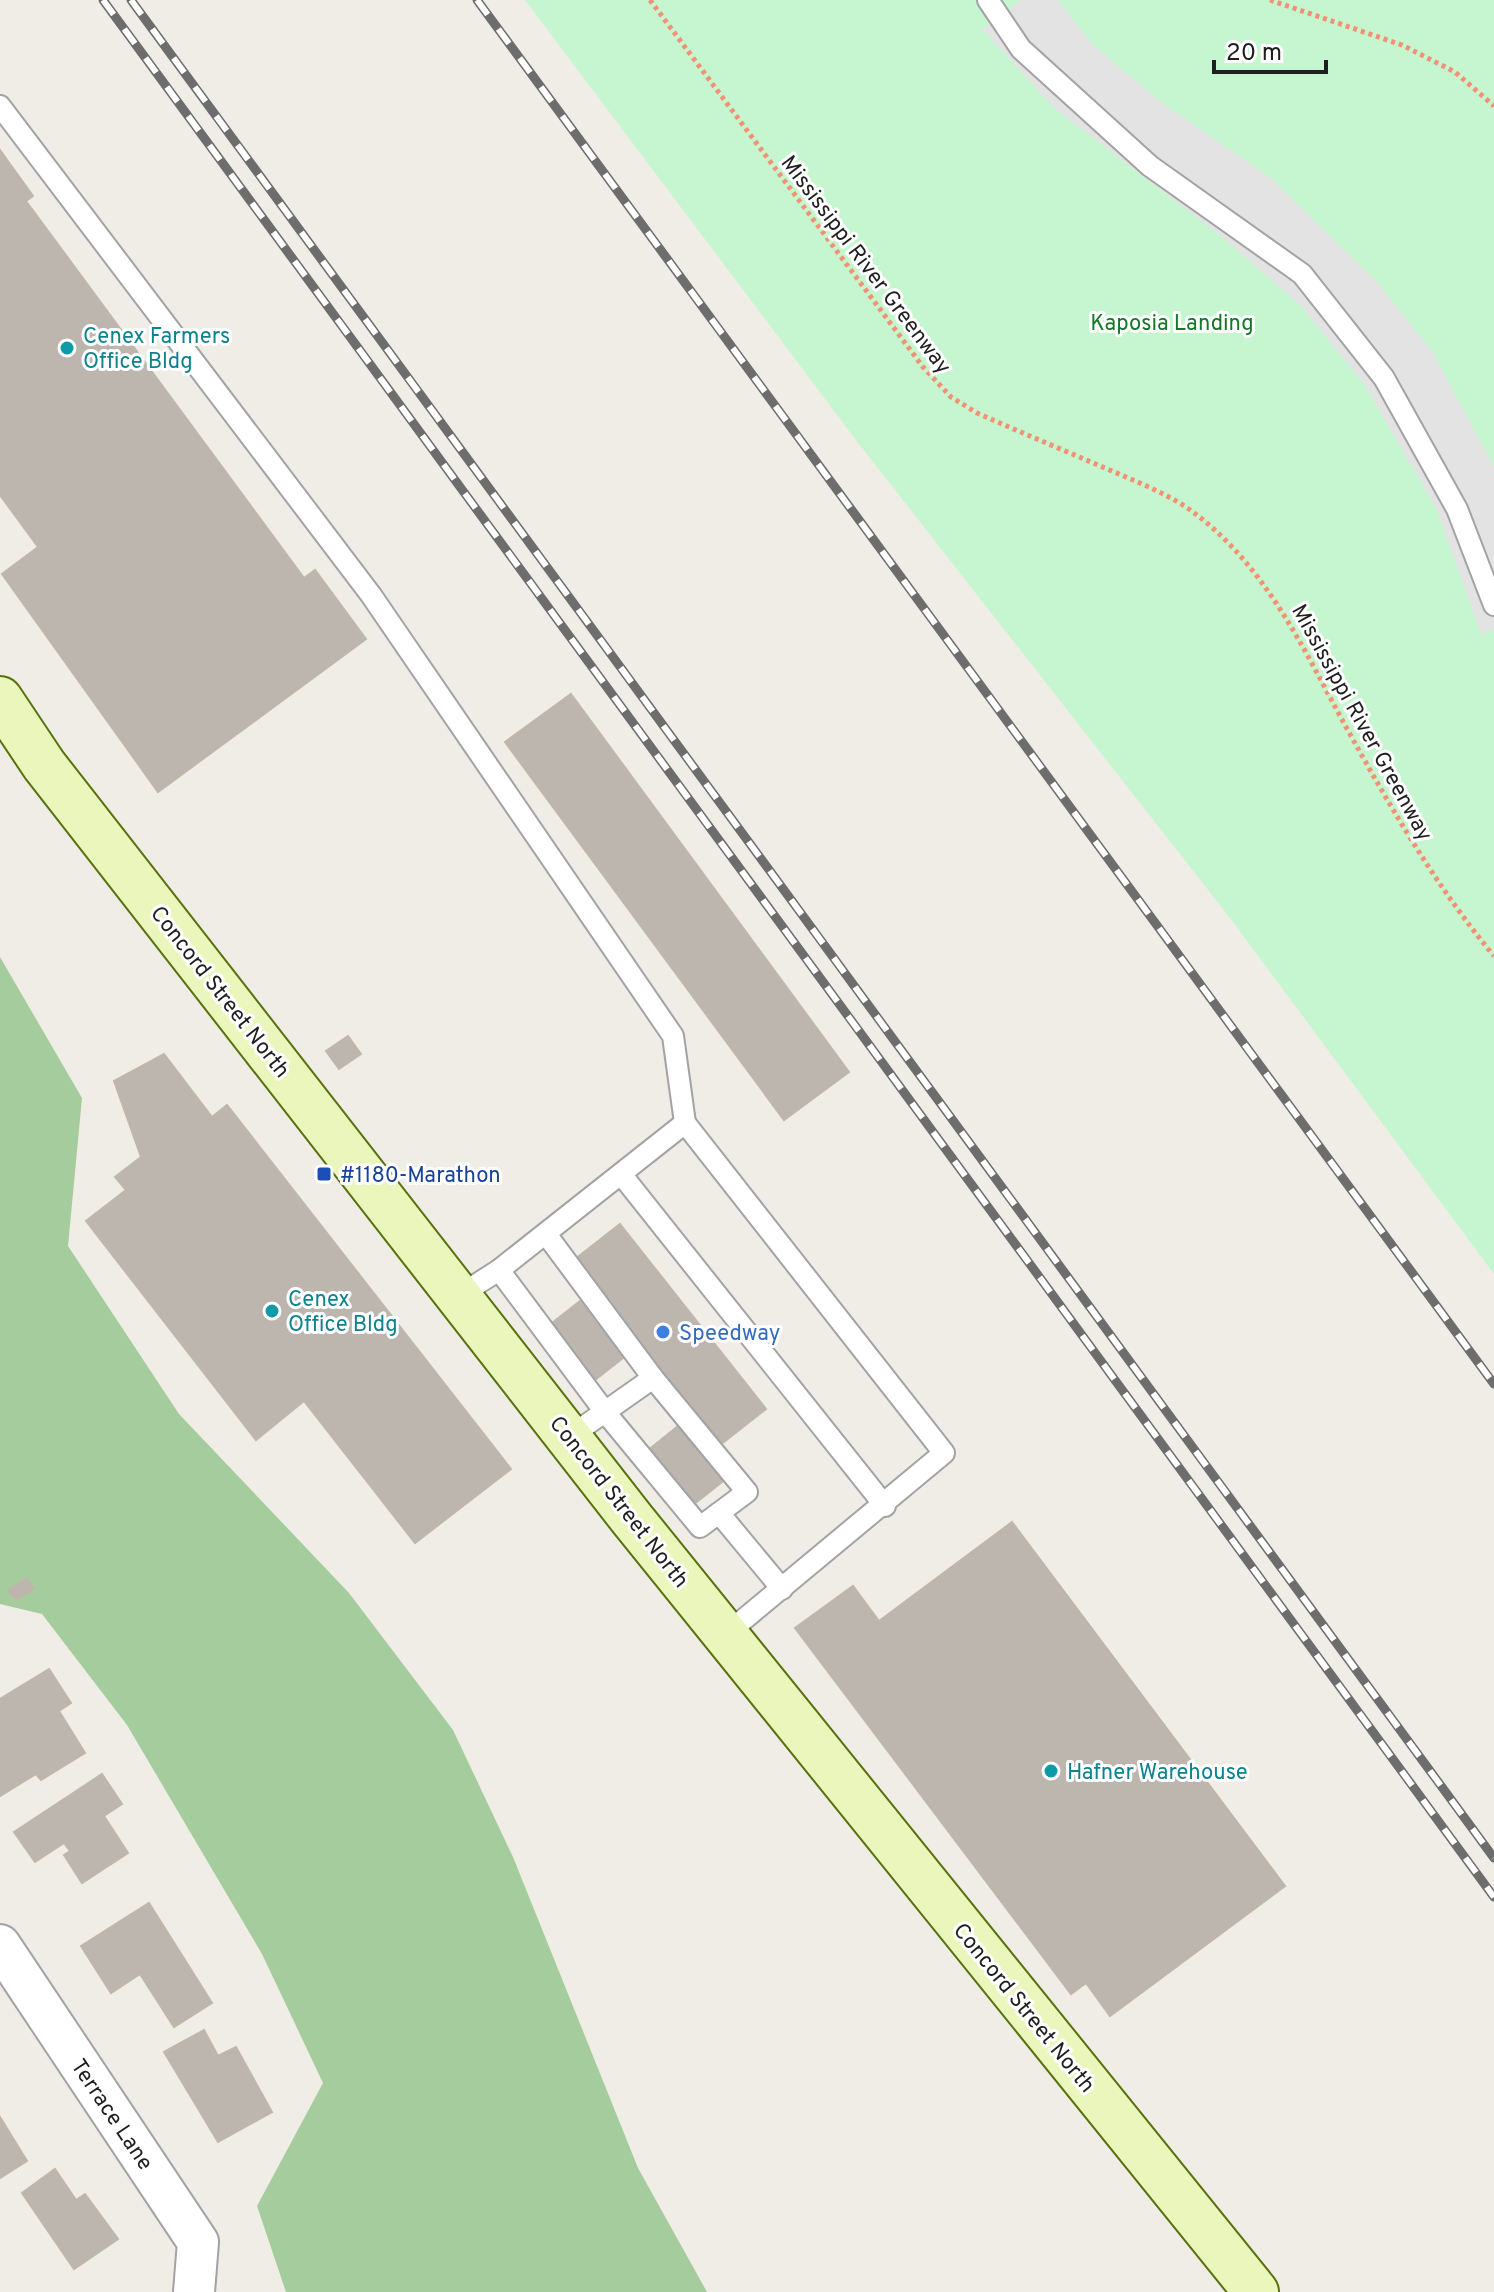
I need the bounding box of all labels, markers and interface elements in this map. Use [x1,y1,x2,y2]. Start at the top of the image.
scale bar [1214,24,1326,74]
text: 20 m [1226,39,1282,69]
street label: Mississippi River Greenway [774,151,956,380]
park label: Kaposia Landing [1090,311,1254,338]
place label: Cenex Farmers Office Bldg [83,324,230,376]
marker: Cenex Farmers Office Bldg [58,339,76,357]
street label: Mississippi River Greenway [1284,600,1437,846]
street label: Concord Street North [144,901,295,1084]
place label: #1180-Marathon [340,1163,501,1190]
marker: #1180-Marathon [315,1165,333,1183]
place label: Cenex Office Bldg [288,1287,398,1339]
marker: Cenex Office Bldg [263,1302,281,1320]
place label: Speedway [679,1321,780,1348]
marker: Speedway [654,1323,672,1341]
street label: Concord Street North [543,1411,694,1594]
place label: Hafner Warehouse [1067,1760,1248,1787]
marker: Hafner Warehouse [1042,1762,1060,1780]
street label: Concord Street North [946,1918,1100,2099]
street label: Terrace Lane [64,2055,158,2176]

